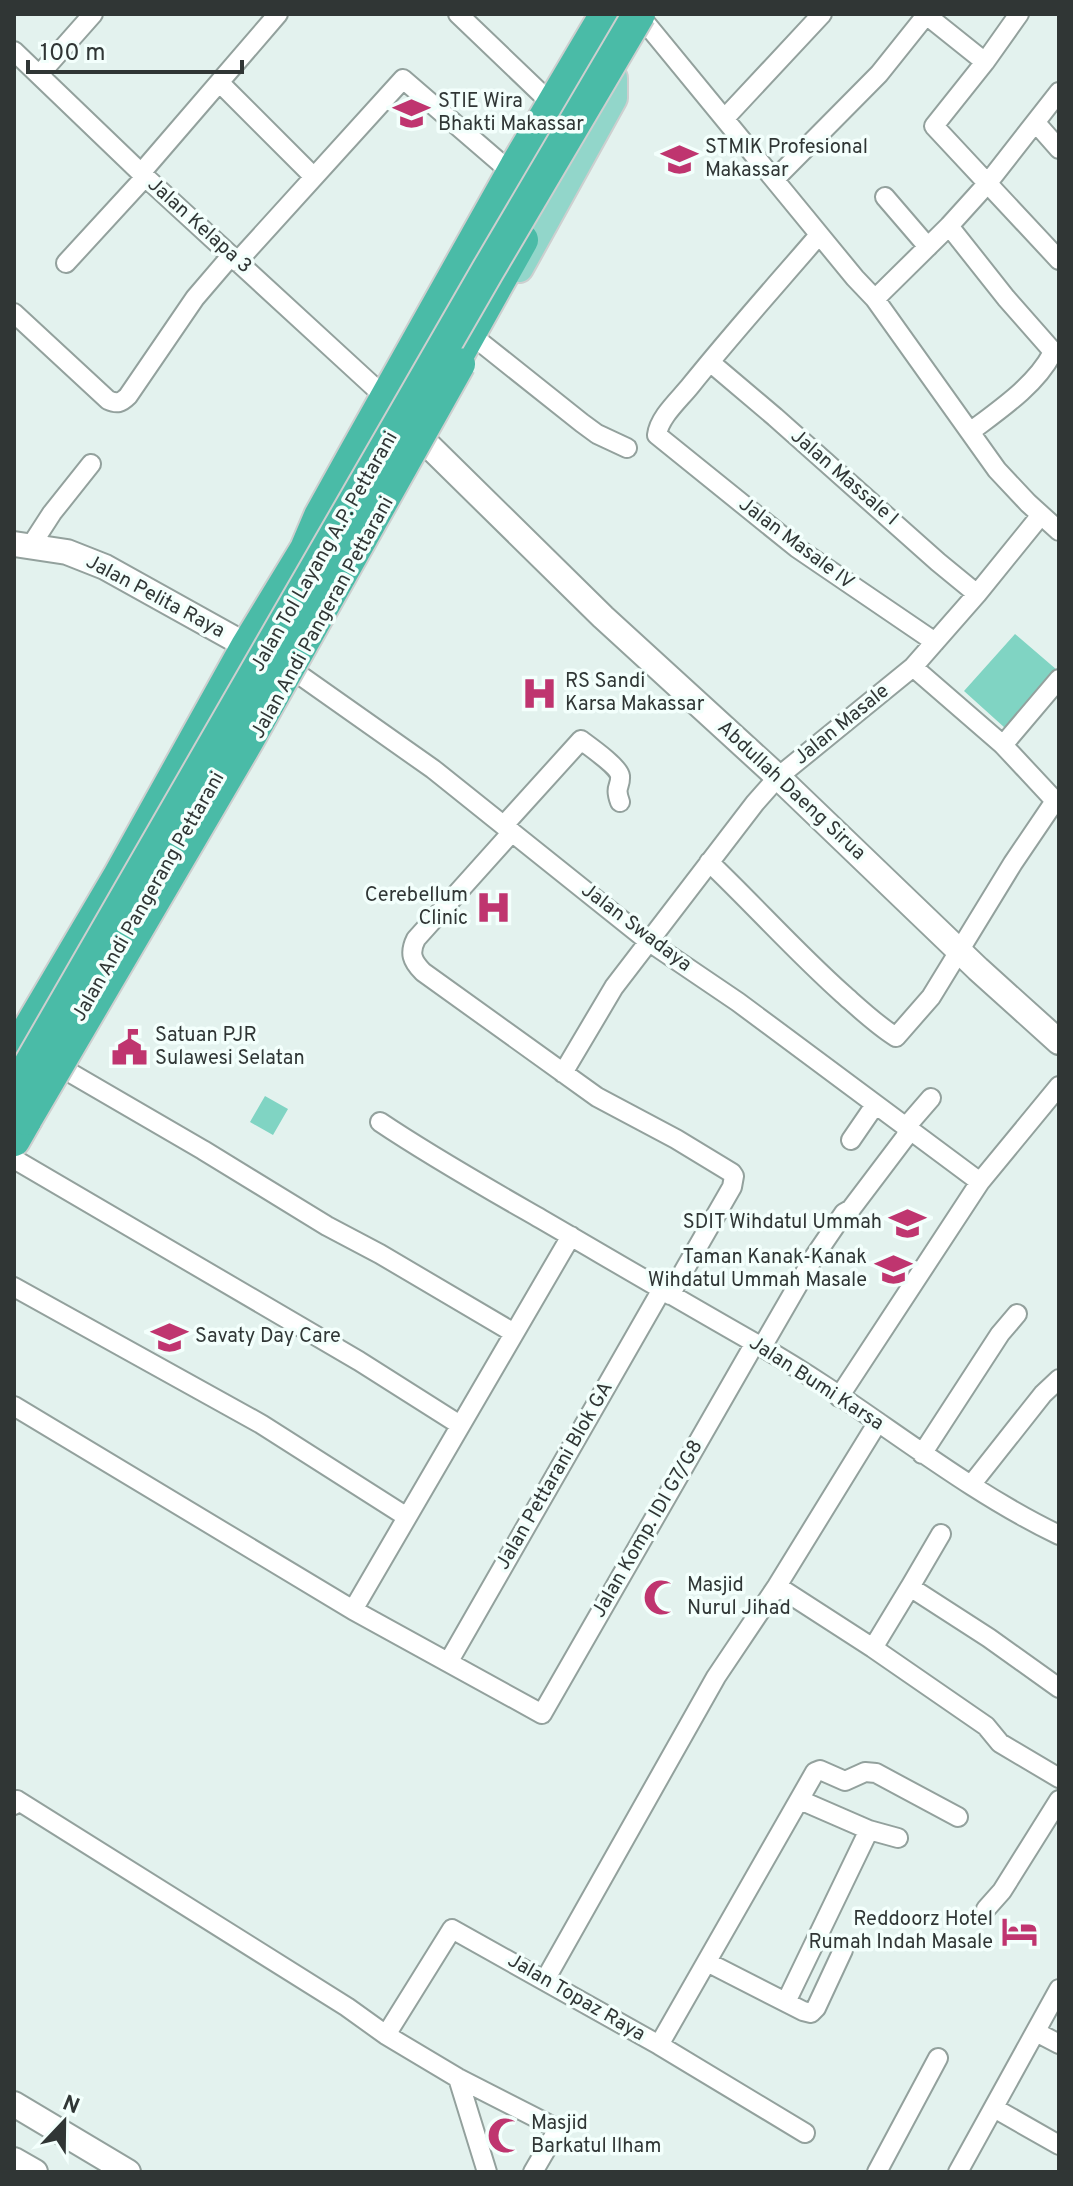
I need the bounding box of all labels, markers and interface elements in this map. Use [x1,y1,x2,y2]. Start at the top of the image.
scale bar [28,24,242,74]
text: 100 m [40,39,106,69]
place label: STIE Wira Bhakti Makassar [438,89,584,138]
school or university icon: STIE Wira Bhakti Makassar [393,95,431,133]
place label: STMIK Profesional Makassar [705,135,868,184]
school or university icon: STMIK Profesional Makassar [660,141,698,179]
street label: Jalan Kelapa 3 [141,172,257,280]
street label: Jalan Massale I [785,424,903,532]
street label: Jalan Tol Layang A.P. Pettarani [245,427,405,677]
street label: Jalan Andi Pangeran Pettarani [246,492,400,744]
street label: Jalan Masale IV [733,492,859,596]
street label: Jalan Pelita Raya [81,549,229,645]
place label: RS Sandi Karsa Makassar [565,669,705,718]
hospital icon: RS Sandi Karsa Makassar [520,675,558,713]
street label: Jalan Masale [789,679,895,771]
street label: Abdullah Daeng Sirua [711,715,871,867]
street label: Jalan Andi Pangerang Pettarani [67,767,231,1027]
street label: Jalan Swadaya [575,878,697,978]
place label: Cerebellum Clinic [365,883,468,932]
hospital icon: Cerebellum Clinic [475,889,513,927]
place label: Satuan PJR Sulawesi Selatan [155,1023,305,1072]
public building icon: Satuan PJR Sulawesi Selatan [110,1029,148,1067]
school or university icon: SDIT Wihdatul Ummah [889,1204,927,1242]
place label: SDIT Wihdatul Ummah [683,1210,882,1236]
place label: Taman Kanak-Kanak Wihdatul Ummah Masale [648,1245,867,1294]
school or university icon: Taman Kanak-Kanak Wihdatul Ummah Masale [874,1251,912,1289]
school or university icon: Savaty Day Care [150,1318,188,1356]
place label: Savaty Day Care [195,1324,341,1350]
street label: Jalan Bumi Karsa [744,1331,888,1437]
street label: Jalan Pettarani Blok GA [490,1377,620,1575]
street label: Jalan Komp. IDI G7/G8 [586,1435,710,1623]
place label: Masjid Nurul Jihad [687,1573,791,1622]
mosque icon: Masjid Nurul Jihad [642,1579,680,1617]
place label: Reddoorz Hotel Rumah Indah Masale [808,1907,993,1956]
hotel icon: Reddoorz Hotel Rumah Indah Masale [1000,1912,1038,1950]
street label: Jalan Topaz Raya [502,1948,650,2048]
north arrow [24,2082,104,2162]
text: N [58,2090,83,2121]
place label: Masjid Barkatul Ilham [531,2111,661,2160]
mosque icon: Masjid Barkatul Ilham [486,2116,524,2154]

